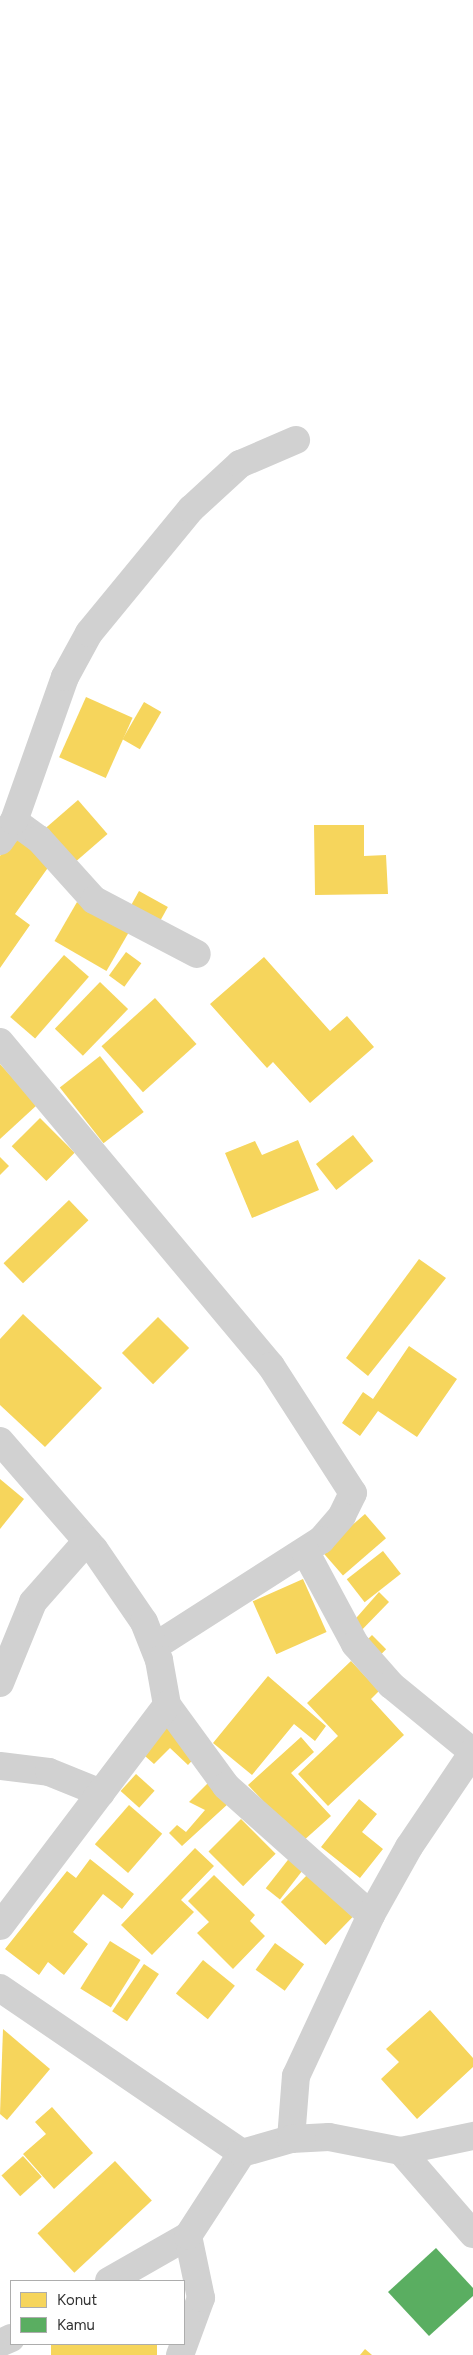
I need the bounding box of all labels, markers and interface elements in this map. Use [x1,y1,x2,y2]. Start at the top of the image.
legend [10,2280,185,2345]
text: Konut [57,2291,97,2309]
text: Kamu [57,2316,95,2334]

